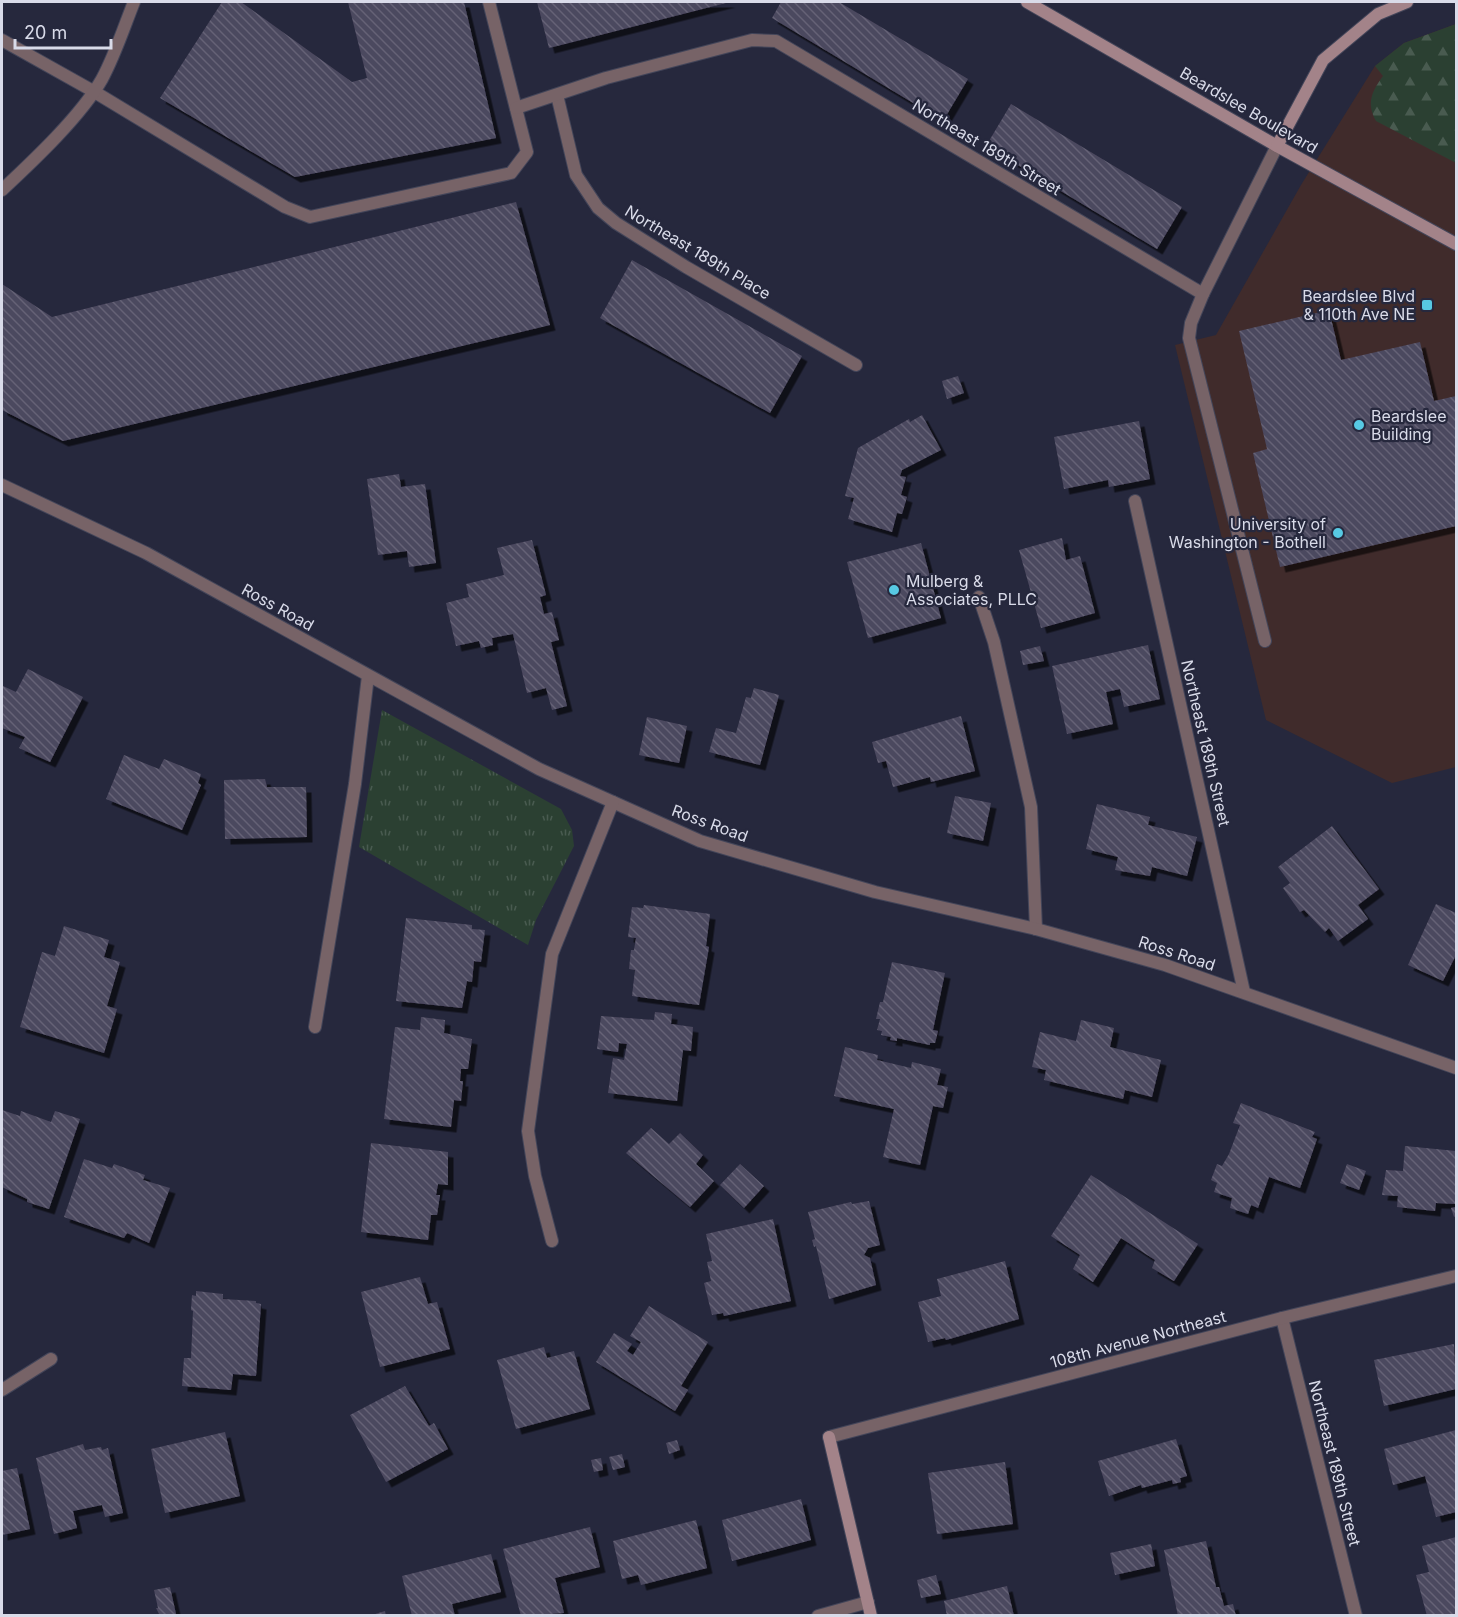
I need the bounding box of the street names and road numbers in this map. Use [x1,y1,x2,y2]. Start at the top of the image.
street label: Beardslee Boulevard [1177,62,1321,158]
street label: Northeast 189th Street [909,95,1065,199]
street label: Northeast 189th Place [621,201,775,303]
street label: Ross Road [238,579,318,635]
street label: Northeast 189th Street [1177,658,1235,828]
street label: Ross Road [669,800,751,846]
street label: Ross Road [1136,931,1218,975]
street label: 108th Avenue Northeast [1048,1306,1228,1372]
street label: Northeast 189th Street [1305,1378,1365,1548]

